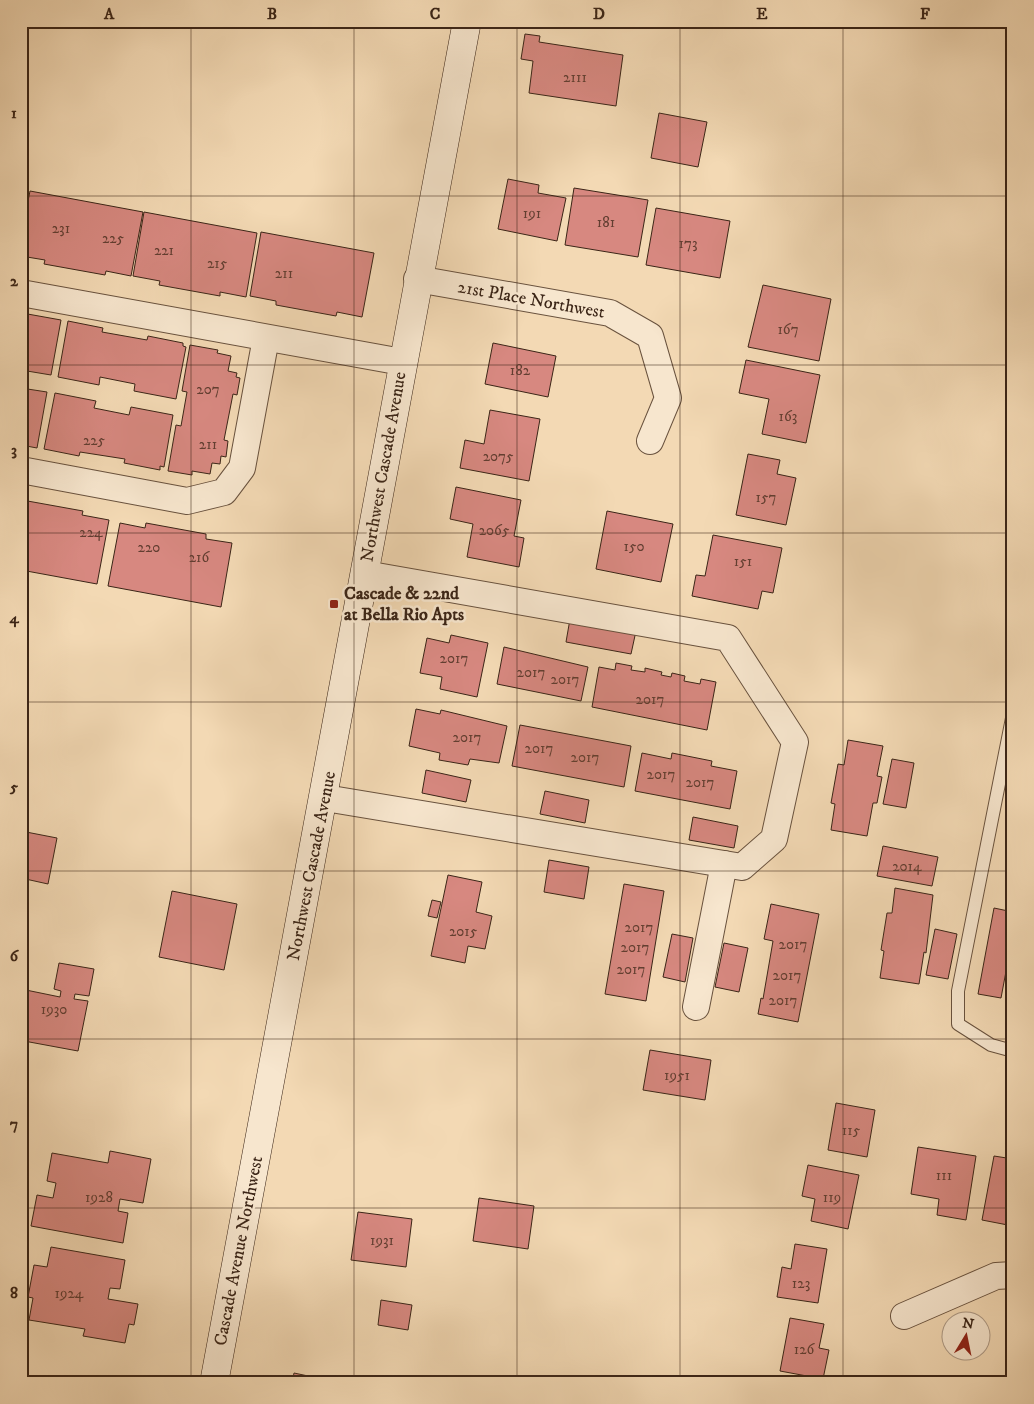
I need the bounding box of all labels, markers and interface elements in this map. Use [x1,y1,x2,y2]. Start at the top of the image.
text: A [103,4,115,24]
text: B [267,4,277,24]
text: C [430,4,440,24]
text: D [593,4,605,24]
text: E [756,4,768,24]
text: F [920,4,930,24]
house number: 2111 [563,68,587,87]
text: 1 [11,103,17,123]
house number: 191 [523,204,541,223]
house number: 181 [597,213,615,232]
house number: 231 [52,219,70,238]
house number: 225 [102,229,125,248]
house number: 173 [678,234,698,253]
house number: 221 [154,241,174,260]
house number: 215 [207,254,228,273]
house number: 211 [275,264,293,283]
text: 2 [10,271,19,291]
street label: 21st Place Northwest [456,276,607,324]
house number: 167 [777,320,799,339]
house number: 182 [510,361,531,380]
street label: Northwest Cascade Avenue [356,370,412,564]
house number: 207 [196,380,220,399]
house number: 163 [779,407,797,426]
house number: 225 [83,431,106,450]
house number: 211 [199,435,217,454]
text: 3 [11,440,17,460]
house number: 2075 [483,447,514,466]
house number: 157 [756,488,776,507]
house number: 2065 [479,521,510,540]
house number: 224 [79,523,103,542]
house number: 150 [624,537,644,556]
house number: 220 [138,538,160,557]
house number: 216 [189,548,211,567]
house number: 151 [734,552,752,571]
place label: Cascade & 22nd at Bella Rio Apts [344,583,464,626]
marker: Cascade & 22nd at Bella Rio Apts [328,598,340,610]
text: 4 [8,608,19,628]
house number: 2017 [440,649,468,668]
house number: 2017 [517,663,545,682]
house number: 2017 [551,670,579,689]
house number: 2017 [636,690,664,709]
house number: 2017 [453,728,481,747]
house number: 2017 [525,739,553,758]
house number: 2017 [571,748,599,767]
house number: 2017 [647,765,675,784]
street label: Northwest Cascade Avenue [283,769,341,963]
house number: 2017 [686,773,714,792]
text: 5 [9,777,18,797]
house number: 2014 [892,857,922,876]
house number: 2017 [625,918,653,937]
house number: 2015 [449,922,478,941]
house number: 2017 [779,935,807,954]
house number: 2017 [621,938,649,957]
text: 6 [10,946,20,966]
house number: 2017 [617,960,645,979]
house number: 2017 [773,966,801,985]
house number: 2017 [769,991,797,1010]
house number: 1930 [41,1000,67,1019]
house number: 1951 [664,1066,690,1085]
text: 7 [10,1114,18,1134]
house number: 115 [842,1121,861,1140]
street label: Cascade Avenue Northwest [210,1154,268,1348]
house number: 111 [936,1166,952,1185]
house number: 1928 [85,1188,113,1207]
house number: 119 [823,1188,841,1207]
house number: 1931 [370,1231,394,1250]
house number: 123 [792,1274,810,1293]
text: 8 [10,1283,18,1303]
house number: 1924 [55,1284,84,1303]
north arrow [942,1312,992,1362]
text: N [961,1314,976,1334]
house number: 126 [794,1340,816,1359]

